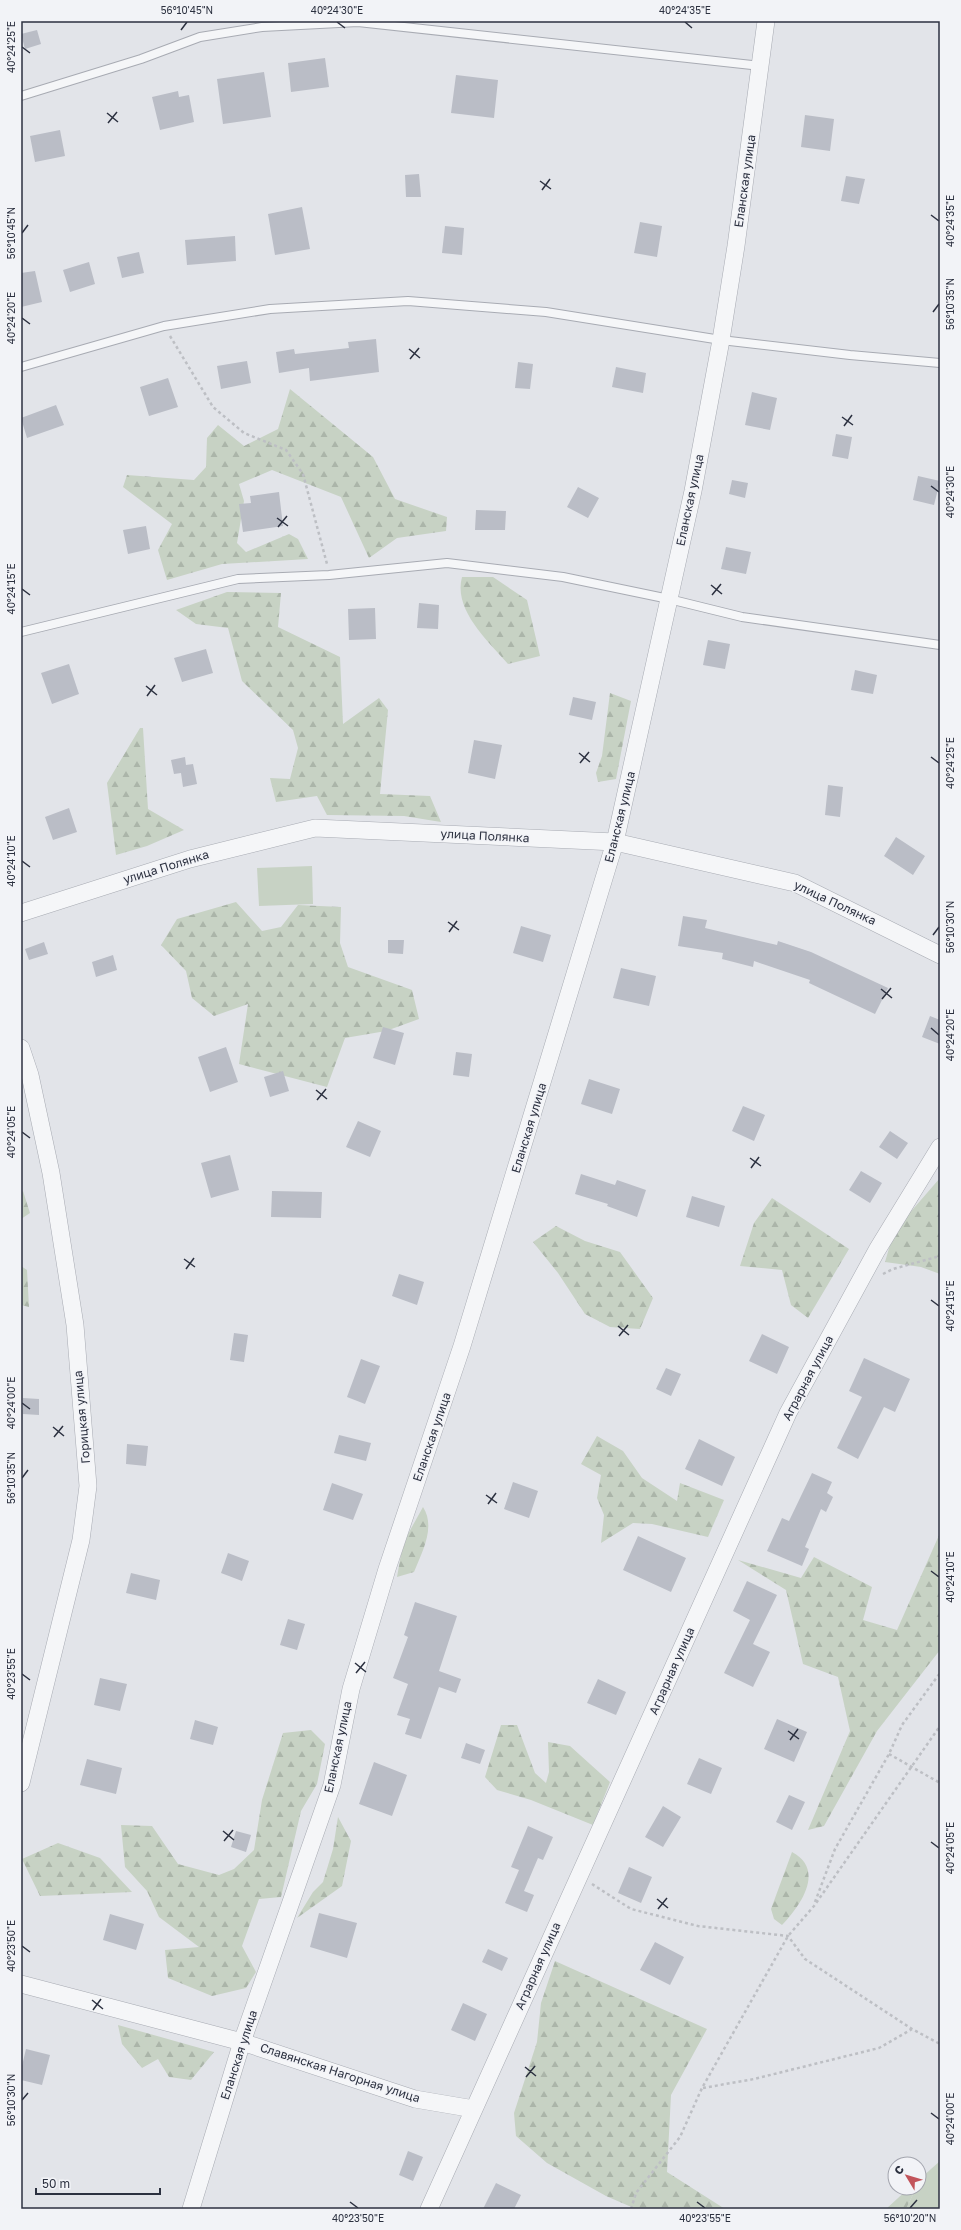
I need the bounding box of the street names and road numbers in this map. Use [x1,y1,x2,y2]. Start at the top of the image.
street label: Еланская улица [731,134,758,228]
street label: Еланская улица [672,453,707,547]
street label: Еланская улица [601,770,638,864]
street label: улица Полянка [440,826,530,845]
street label: улица Полянка [121,846,211,887]
street label: улица Полянка [792,877,879,928]
street label: Еланская улица [508,1081,549,1175]
street label: Аграрная улица [779,1333,836,1423]
street label: Горицкая улица [70,1370,93,1464]
street label: Еланская улица [409,1390,454,1484]
street label: Аграрная улица [646,1625,698,1717]
street label: Еланская улица [320,1700,355,1794]
street label: Аграрная улица [512,1920,564,2012]
street label: Еланская улица [217,2008,260,2102]
street label: Славянская Нагорная улица [258,2040,422,2106]

